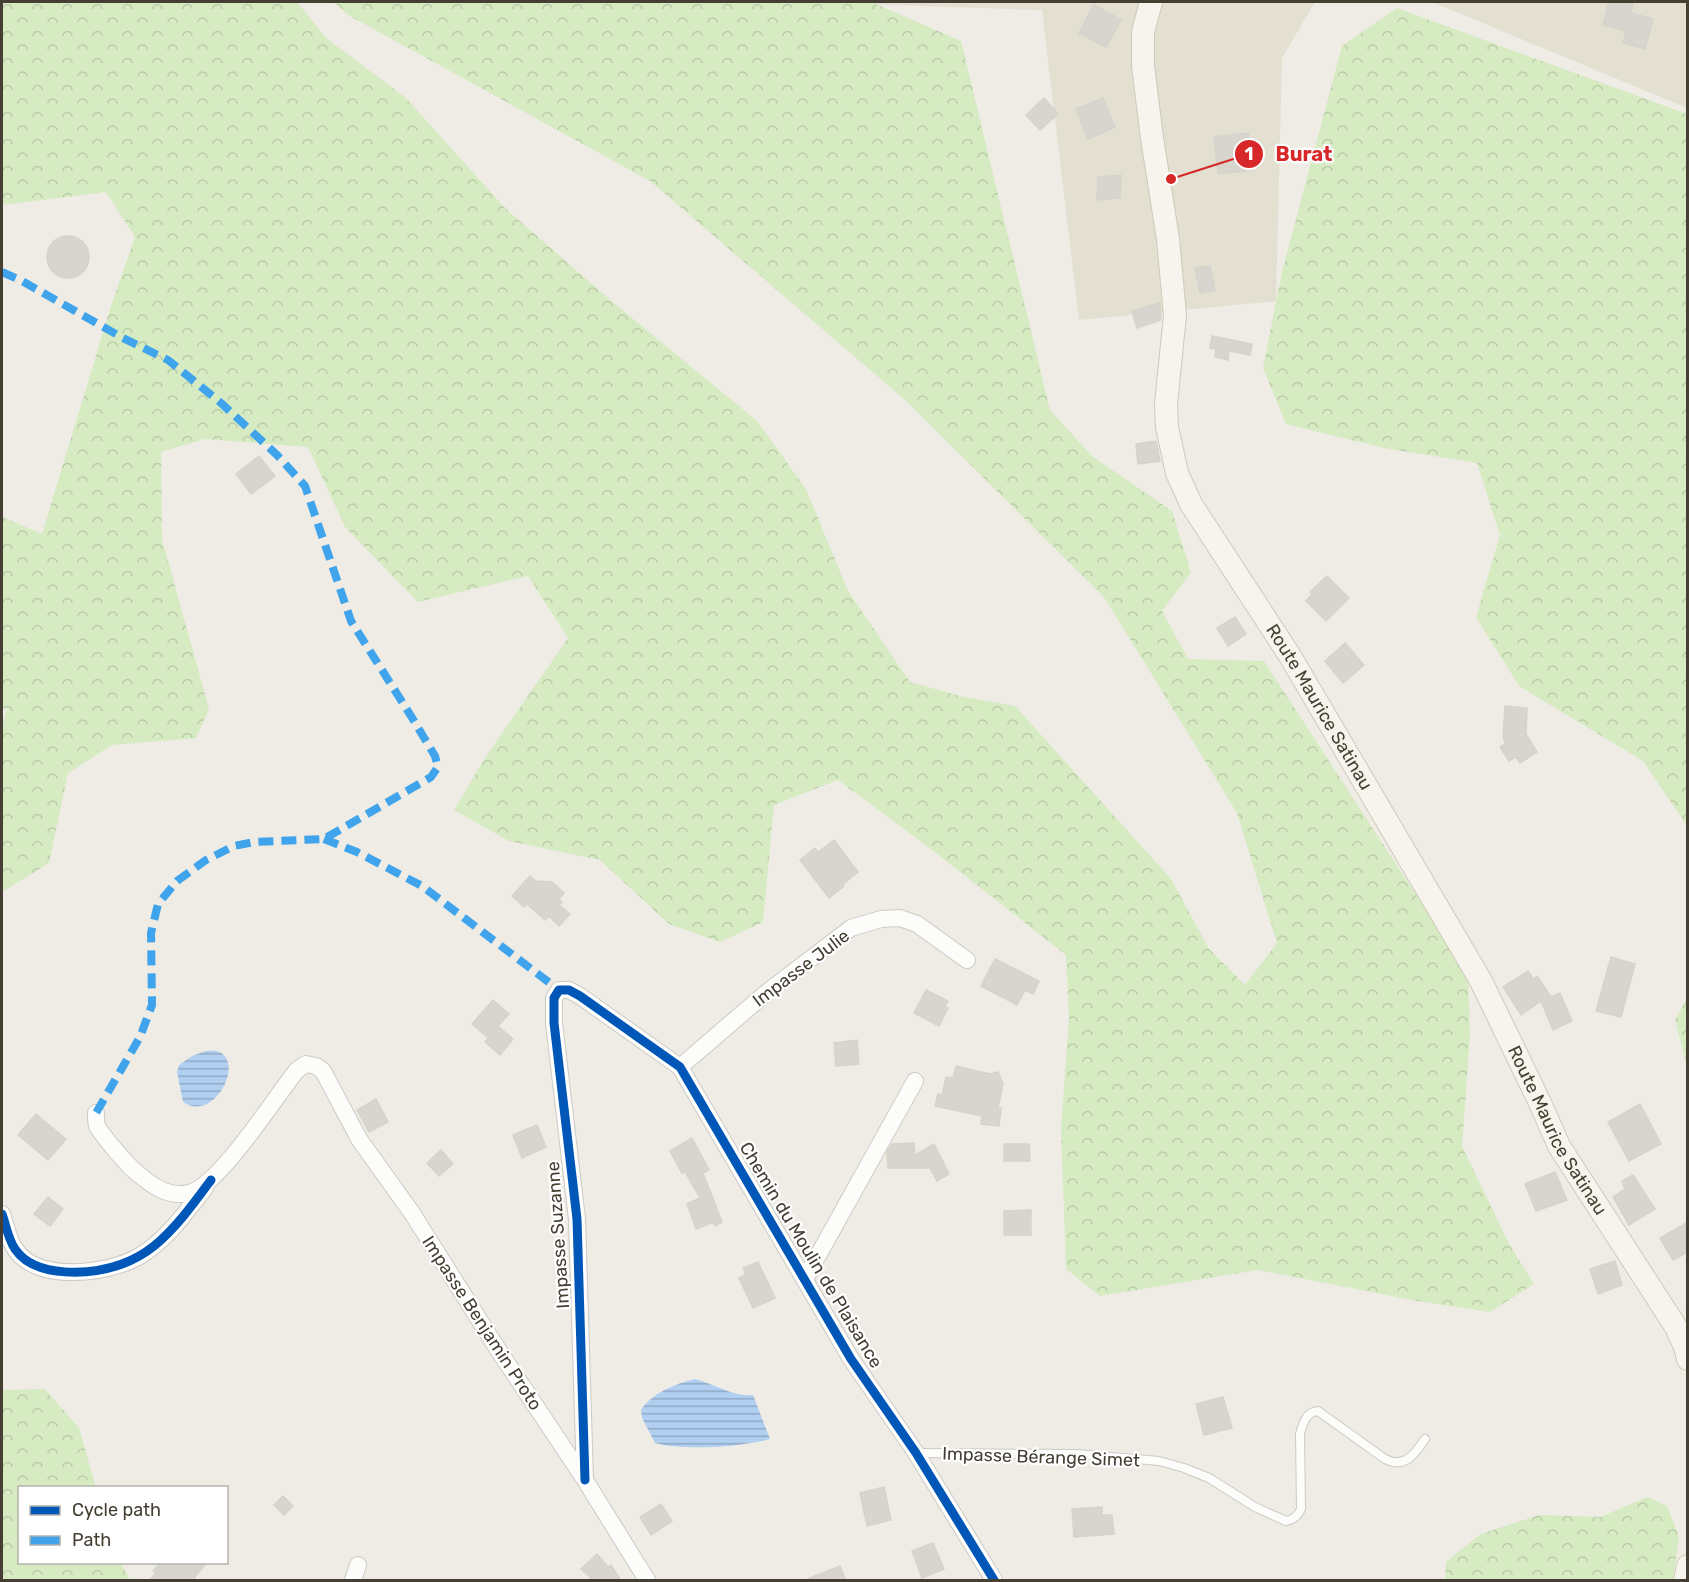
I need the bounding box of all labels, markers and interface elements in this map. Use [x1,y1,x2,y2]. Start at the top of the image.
callout: Burat [1234,135,1345,173]
text: Burat [1276,142,1332,166]
text: 1 [1245,143,1253,165]
street label: Route Maurice Satinau [1261,620,1377,794]
street label: Impasse Julie [748,924,854,1012]
street label: Route Maurice Satinau [1503,1042,1612,1219]
street label: Chemin du Moulin de Plaisance [735,1138,887,1372]
street label: Impasse Suzanne [542,1161,574,1309]
street label: Impasse Benjamin Proto [417,1232,547,1414]
street label: Impasse Bérange Simet [942,1443,1140,1471]
legend [18,1486,228,1564]
text: Cycle path [72,1499,161,1521]
text: Path [72,1529,111,1551]

